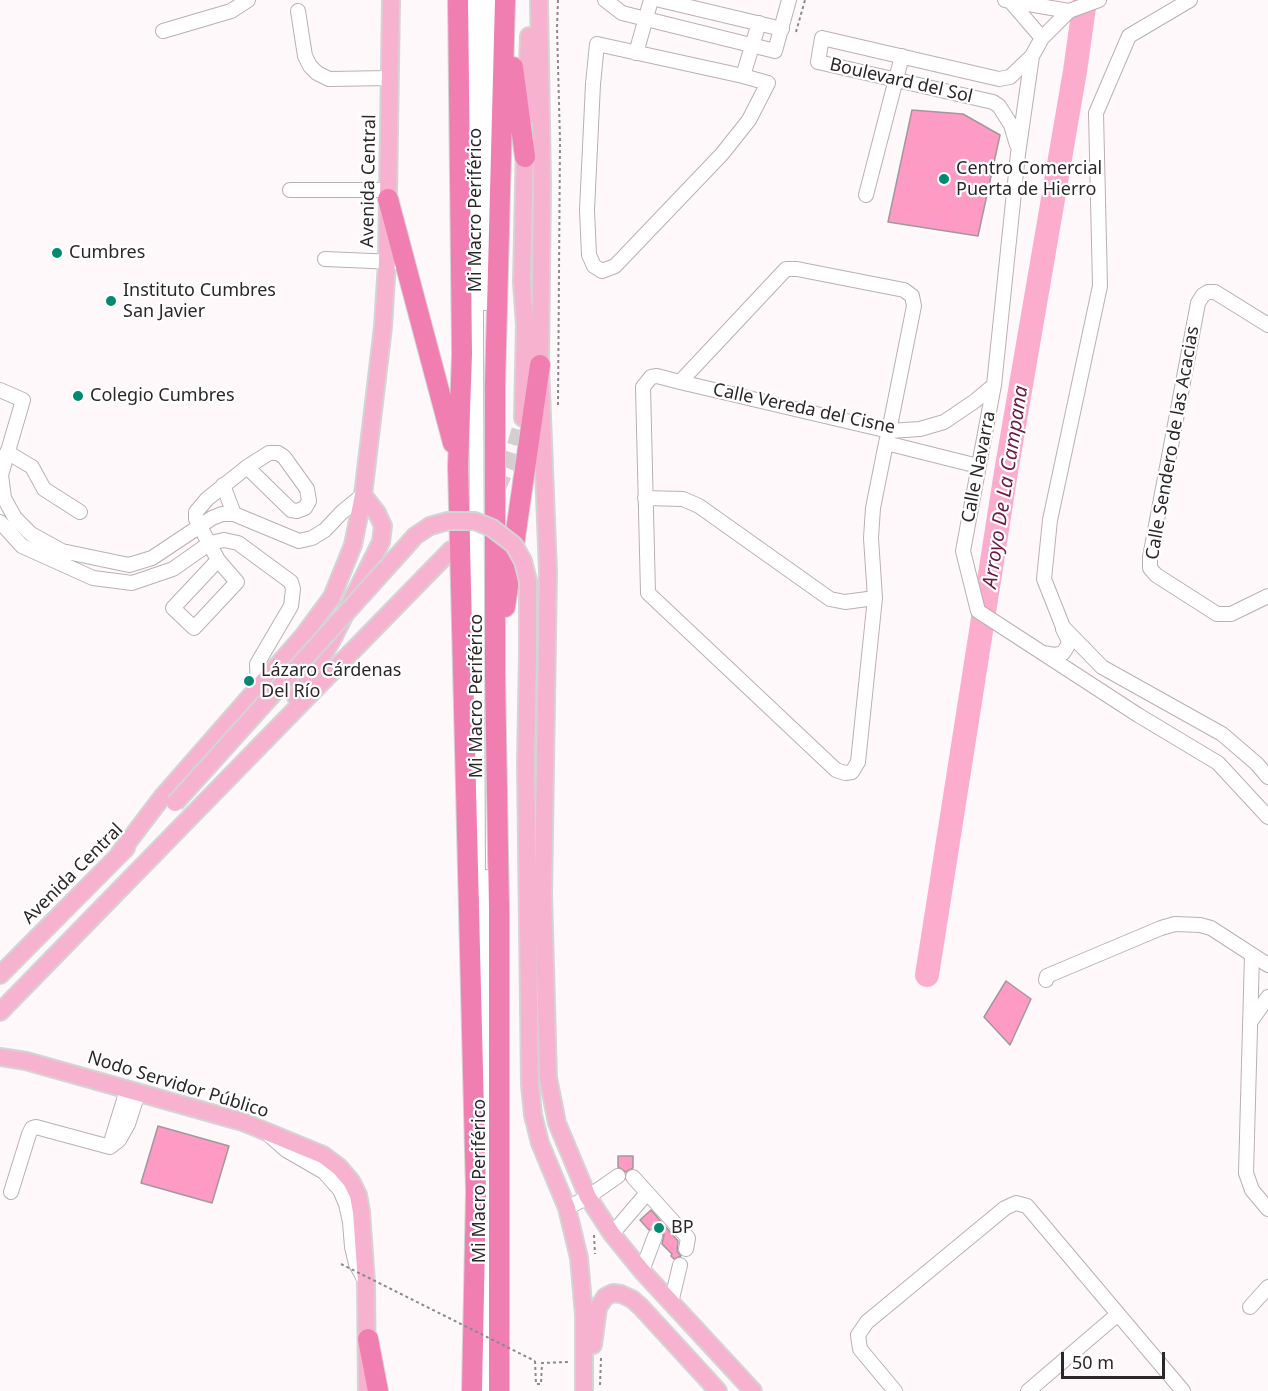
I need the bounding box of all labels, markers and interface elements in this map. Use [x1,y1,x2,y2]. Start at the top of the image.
street label: Boulevard del Sol [827,54,975,108]
street label: Avenida Central [357,114,381,248]
street label: Mi Macro Periférico [465,128,487,292]
place label: Centro Comercial Puerta de Hierro [956,158,1102,201]
marker: Centro Comercial Puerta de Hierro [937,172,951,186]
place label: Cumbres [69,242,145,264]
marker: Cumbres [50,246,64,260]
place label: Instituto Cumbres San Javier [123,280,276,322]
marker: Instituto Cumbres San Javier [104,294,118,308]
street label: Calle Sendero de las Acacias [1142,325,1204,561]
street label: Calle Vereda del Cisne [711,379,897,439]
water label: Arroyo De La Campana [978,384,1034,590]
place label: Colegio Cumbres [90,385,235,407]
marker: Colegio Cumbres [71,389,85,403]
street label: Calle Navarra [958,409,1000,525]
street label: Mi Macro Periférico [466,614,488,778]
place label: Lázaro Cárdenas Del Río [261,660,401,702]
marker: Lázaro Cárdenas Del Río [242,674,256,688]
street label: Avenida Central [18,819,128,929]
street label: Nodo Servidor Público [85,1047,271,1123]
street label: Mi Macro Periférico [469,1099,491,1263]
place label: BP [671,1217,694,1239]
marker: BP [652,1221,666,1235]
scale bar [1064,1340,1168,1378]
text: 50 m [1072,1350,1114,1374]

